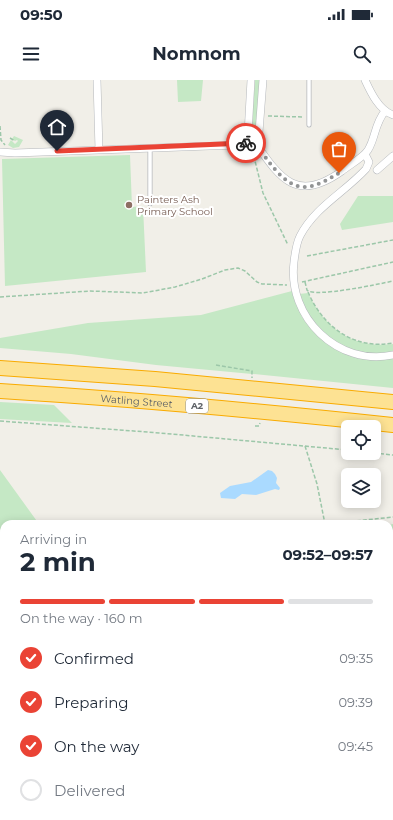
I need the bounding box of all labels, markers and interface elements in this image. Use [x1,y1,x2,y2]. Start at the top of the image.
text: 09:50 [20,5,63,24]
icon: menu [20,43,42,65]
text: Nomnom [152,43,241,65]
icon: search [351,43,373,65]
pin [40,110,74,151]
icon: home [46,116,68,138]
courier [226,123,266,163]
icon: bike [235,132,257,154]
pin [322,132,356,173]
icon: bag [328,138,350,160]
place label: Painters Ash Primary School [137,193,213,218]
marker: Painters Ash Primary School [124,200,134,210]
street label: Watling Street [100,392,173,411]
road number: A2 [186,399,208,413]
map controls [341,420,381,508]
button: locate [341,420,381,460]
button: layers [341,468,381,508]
text: Arriving in [20,531,87,547]
text: 09:52–09:57 [282,545,373,564]
text: 2 min [20,546,96,578]
text: On the way · 160 m [20,610,143,626]
icon: check [20,647,42,669]
text: Confirmed [54,649,134,668]
text: 09:35 [339,650,373,666]
icon: check [20,691,42,713]
text: Preparing [54,693,129,712]
text: 09:39 [338,694,373,710]
icon: check [20,735,42,757]
text: On the way [54,737,139,756]
text: 09:45 [338,738,373,754]
text: Delivered [54,781,126,800]

